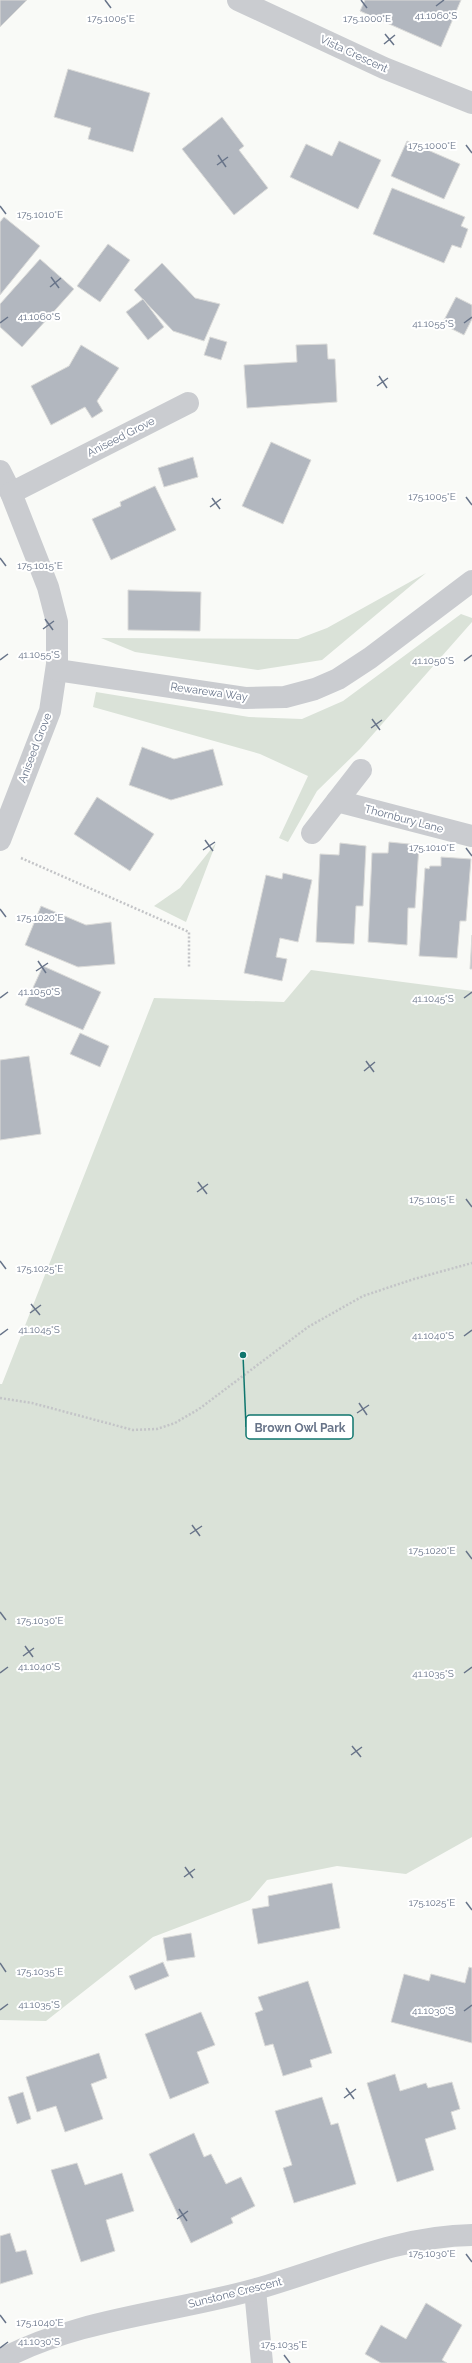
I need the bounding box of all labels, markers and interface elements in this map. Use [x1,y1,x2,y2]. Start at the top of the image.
text: 41.1060°S [415,10,457,21]
text: 175.1005°E [87,13,135,24]
text: 175.1000°E [343,13,391,24]
street label: Vista Crescent [318,33,390,75]
text: 175.1000°E [408,140,456,151]
text: 175.1010°E [17,209,63,220]
text: 41.1060°S [18,311,60,322]
text: 41.1055°S [412,318,454,329]
street label: Aniseed Grove [85,414,157,460]
text: 175.1005°E [408,491,456,502]
text: 175.1015°E [17,560,63,571]
text: 41.1055°S [18,649,60,660]
text: 41.1050°S [412,655,454,666]
street label: Rewarewa Way [169,680,249,704]
street label: Aniseed Grove [16,711,55,785]
street label: Thornbury Lane [363,802,445,836]
text: 175.1010°E [409,842,455,853]
text: 175.1020°E [16,912,64,923]
text: 41.1050°S [18,986,60,997]
text: 41.1045°S [412,993,454,1004]
text: 175.1015°E [409,1194,455,1205]
text: 175.1025°E [17,1263,63,1274]
text: 41.1045°S [18,1324,60,1335]
text: 41.1040°S [412,1330,454,1341]
callout: Brown Owl Park [246,1415,353,1439]
text: Brown Owl Park [254,1421,346,1435]
text: 175.1020°E [408,1545,456,1556]
text: 175.1030°E [16,1615,64,1626]
text: 41.1040°S [18,1661,60,1672]
text: 41.1035°S [412,1668,454,1679]
text: 175.1025°E [409,1897,455,1908]
text: 175.1035°E [17,1966,63,1977]
text: 41.1035°S [18,1999,60,2010]
text: 41.1030°S [412,2005,454,2016]
text: 175.1030°E [408,2248,456,2259]
street label: Sunstone Crescent [187,2275,284,2311]
text: 175.1040°E [16,2317,64,2328]
text: 41.1030°S [18,2336,60,2347]
text: 175.1035°E [261,2339,307,2350]

